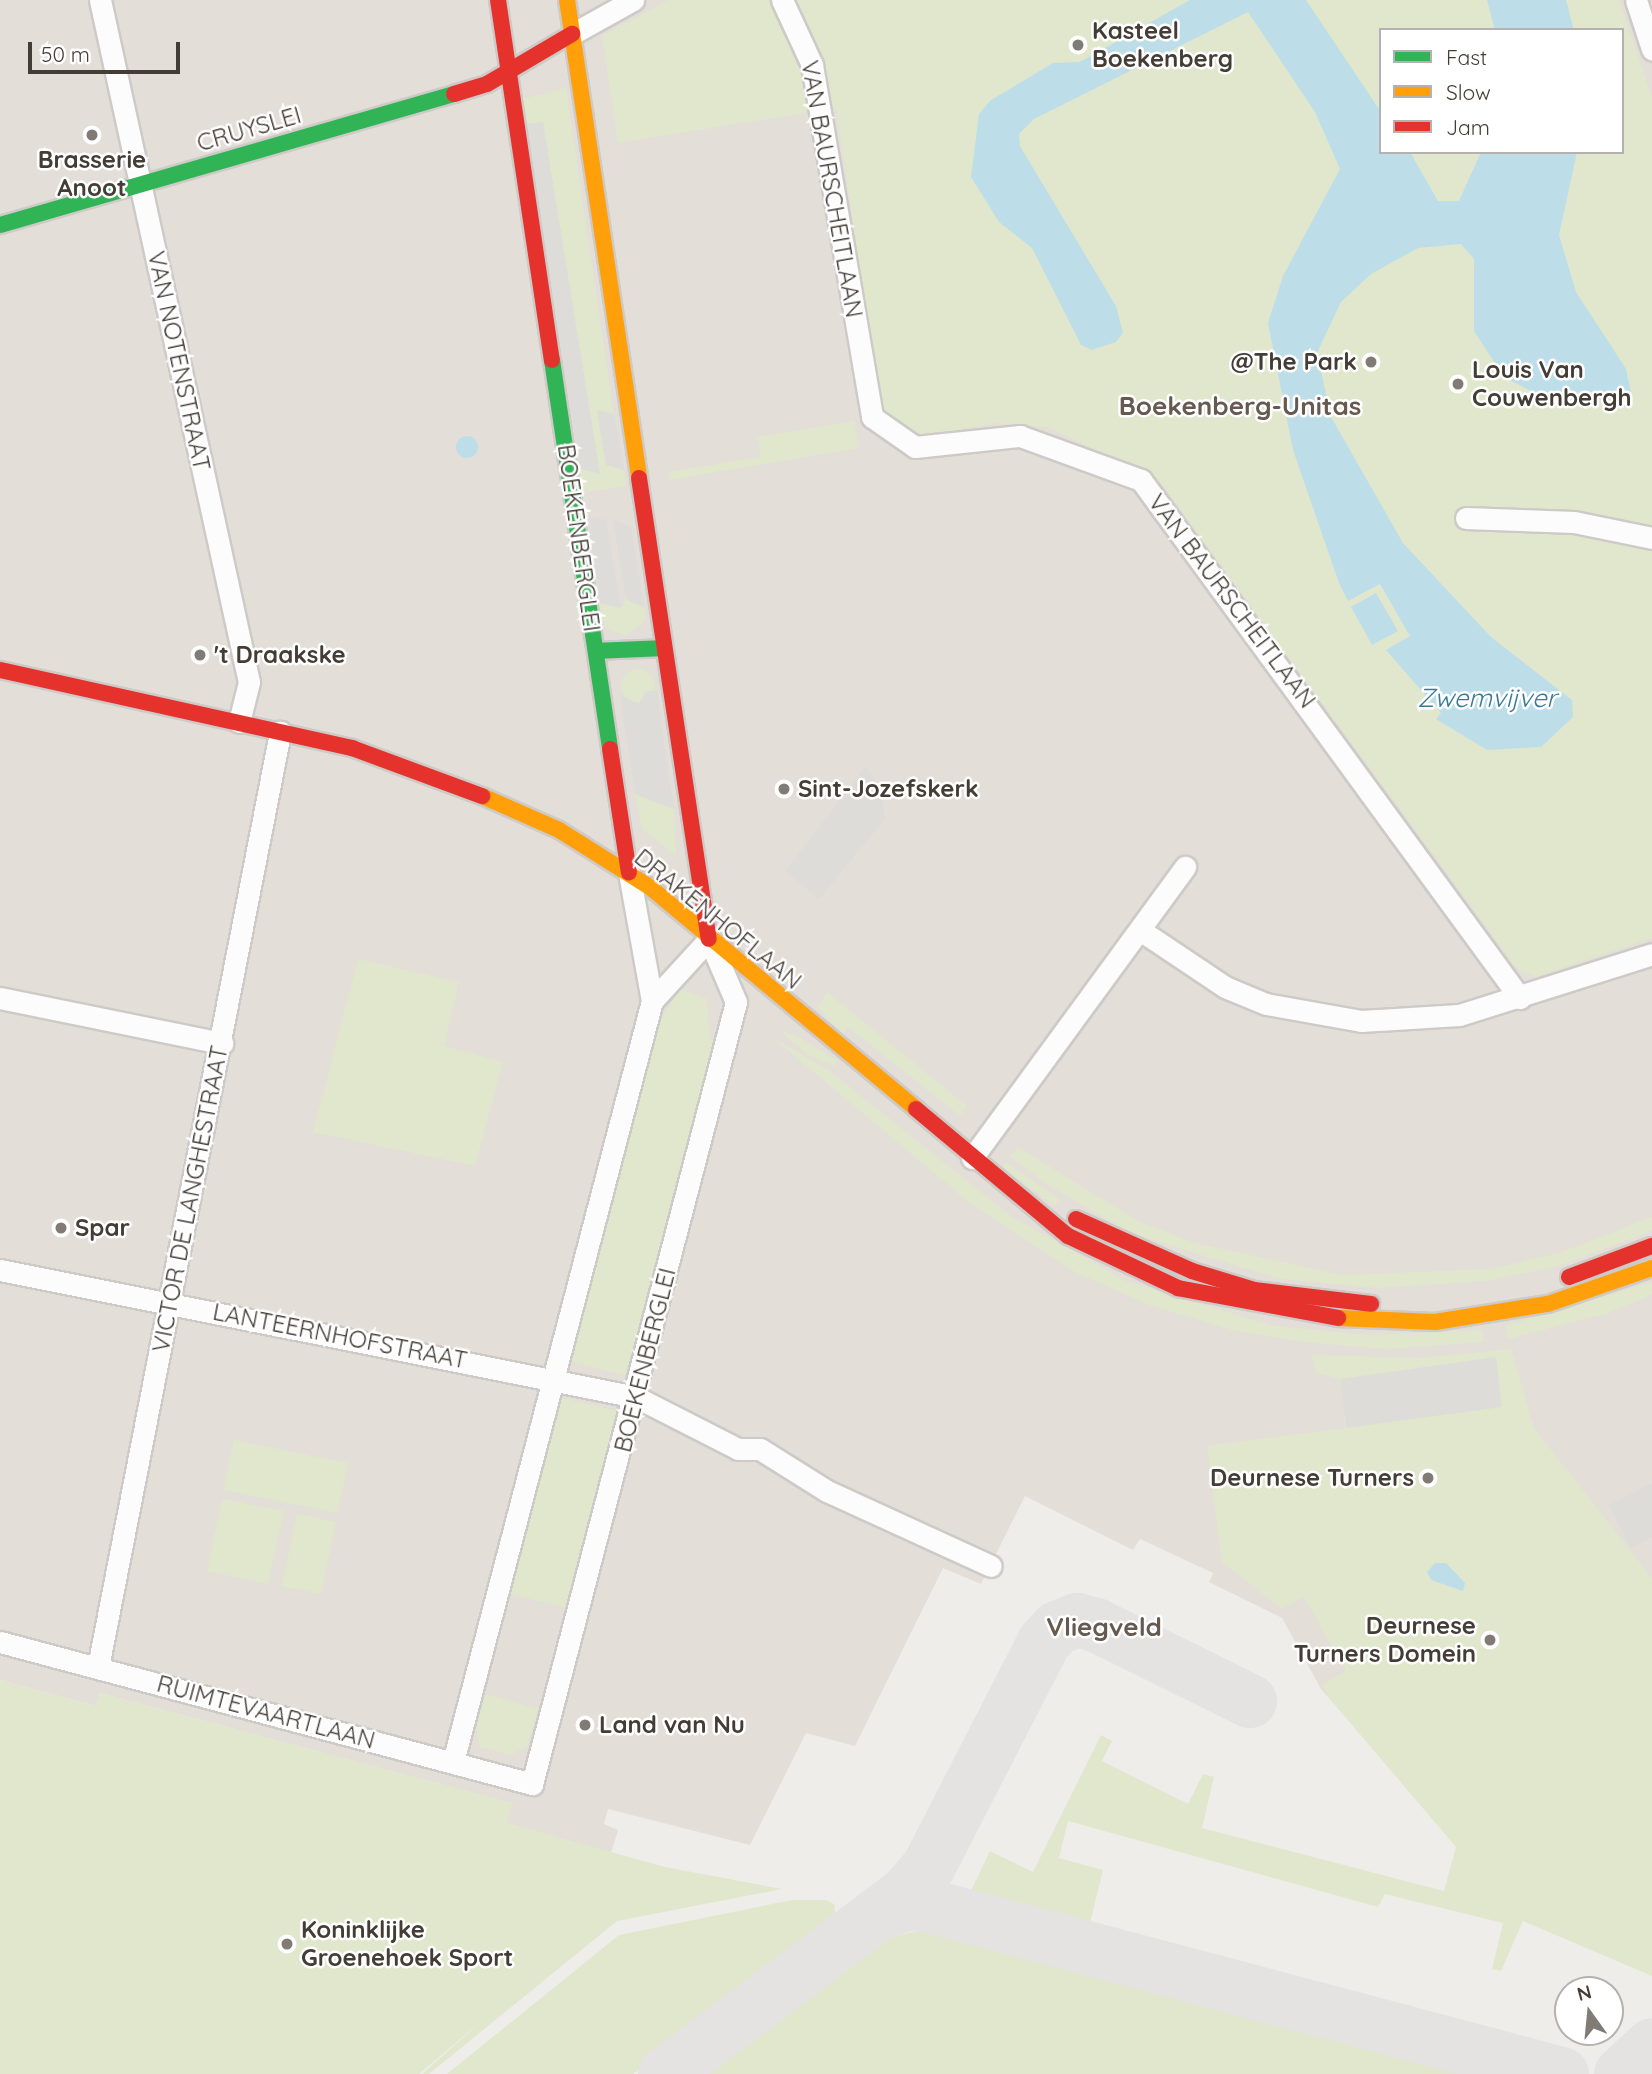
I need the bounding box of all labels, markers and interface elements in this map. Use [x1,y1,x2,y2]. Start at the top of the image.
place label: Kasteel Boekenberg [1092,17,1233,73]
scale bar [32,28,184,72]
legend [1379,28,1624,154]
marker: Kasteel Boekenberg [1070,37,1086,53]
text: 50 m [41,41,90,67]
text: Fast [1446,44,1487,70]
street label: VAN BAURSCHEITLAAN [795,58,869,320]
text: Slow [1446,79,1491,105]
street label: CRUYSLEI [194,100,304,158]
text: Jam [1446,114,1490,140]
marker: Brasserie Anoot [84,127,100,143]
place label: Brasserie Anoot [38,146,146,202]
street label: VAN NOTENSTRAAT [142,248,216,474]
place label: @The Park [1230,348,1357,376]
marker: @The Park [1363,354,1379,370]
place label: Louis Van Couwenbergh [1472,356,1632,412]
marker: Louis Van Couwenbergh [1450,376,1466,392]
district label: Boekenberg-Unitas [1119,390,1361,422]
street label: BOEKENBERGLEI [552,442,606,634]
street label: VAN BAURSCHEITLAAN [1142,488,1322,714]
place label: 't Draakske [214,641,346,669]
marker: 't Draakske [192,647,208,663]
water label: Zwemvijver [1417,682,1557,714]
place label: Sint-Jozefskerk [798,775,979,803]
marker: Sint-Jozefskerk [776,781,792,797]
street label: DRAKENHOFLAAN [629,843,807,995]
street label: VICTOR DE LANGHESTRAAT [146,1043,234,1355]
place label: Spar [75,1214,130,1242]
marker: Spar [53,1220,69,1236]
street label: BOEKENBERGLEI [608,1265,682,1455]
street label: LANTEERNHOFSTRAAT [210,1297,470,1375]
place label: Deurnese Turners [1210,1464,1414,1492]
marker: Deurnese Turners [1420,1470,1436,1486]
district label: Vliegveld [1046,1611,1162,1643]
place label: Deurnese Turners Domein [1294,1612,1476,1668]
marker: Deurnese Turners Domein [1482,1632,1498,1648]
street label: RUIMTEVAARTLAAN [154,1669,378,1755]
place label: Land van Nu [599,1711,745,1739]
marker: Land van Nu [577,1717,593,1733]
place label: Koninklijke Groenehoek Sport [301,1916,513,1972]
marker: Koninklijke Groenehoek Sport [279,1936,295,1952]
north arrow [1554,1976,1624,2046]
text: N [1574,1979,1594,2006]

